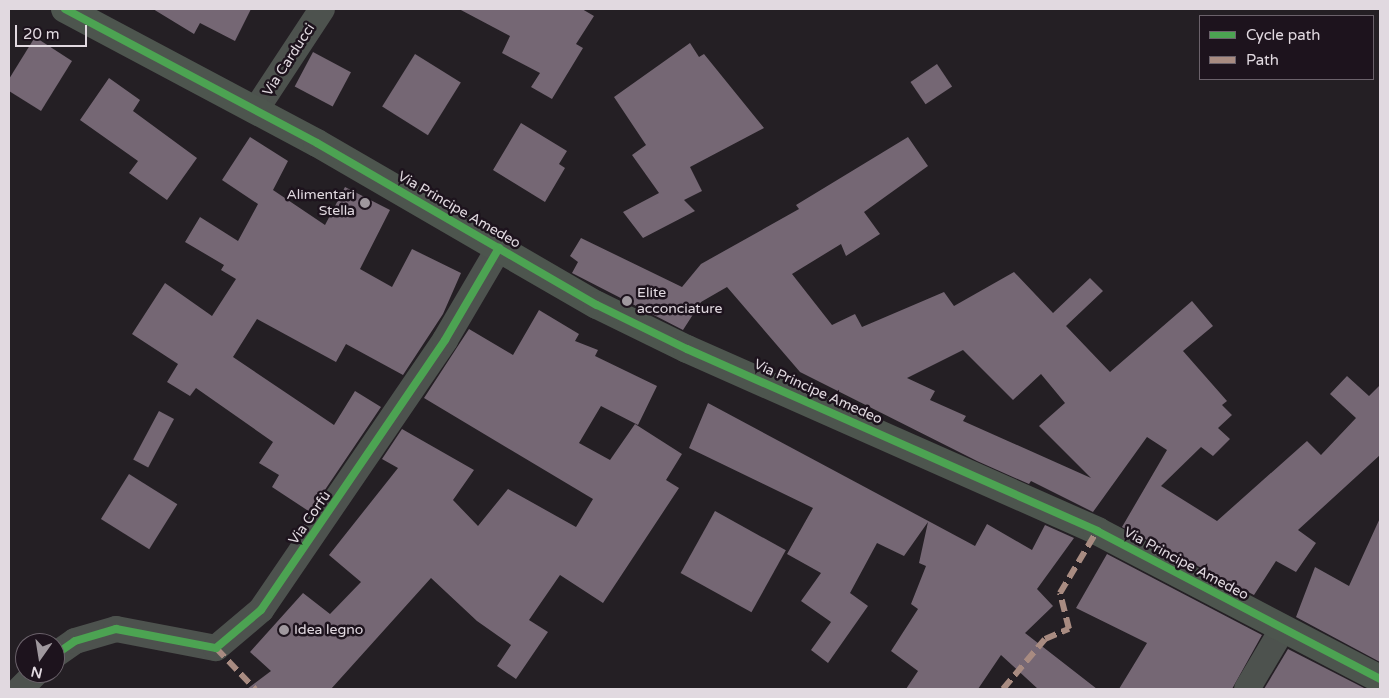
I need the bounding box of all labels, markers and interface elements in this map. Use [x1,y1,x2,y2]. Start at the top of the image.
scale bar [18,15,90,47]
legend [1199,15,1374,80]
street label: Via Carducci [259,21,319,99]
text: 20 m [23,25,60,43]
text: Cycle path [1246,26,1320,44]
text: Path [1246,51,1279,69]
street label: Via Principe Amedeo [395,168,523,252]
place label: Alimentari Stella [286,187,355,220]
marker: Alimentari Stella [359,197,371,209]
place label: Elite acconciature [637,285,722,318]
marker: Elite acconciature [621,295,633,307]
street label: Via Principe Amedeo [751,356,885,428]
street label: Via Corfù [285,488,335,548]
street label: Via Principe Amedeo [1121,524,1251,604]
place label: Idea legno [294,622,363,638]
marker: Idea legno [278,624,290,636]
north arrow [15,633,65,683]
text: N [29,663,44,682]

